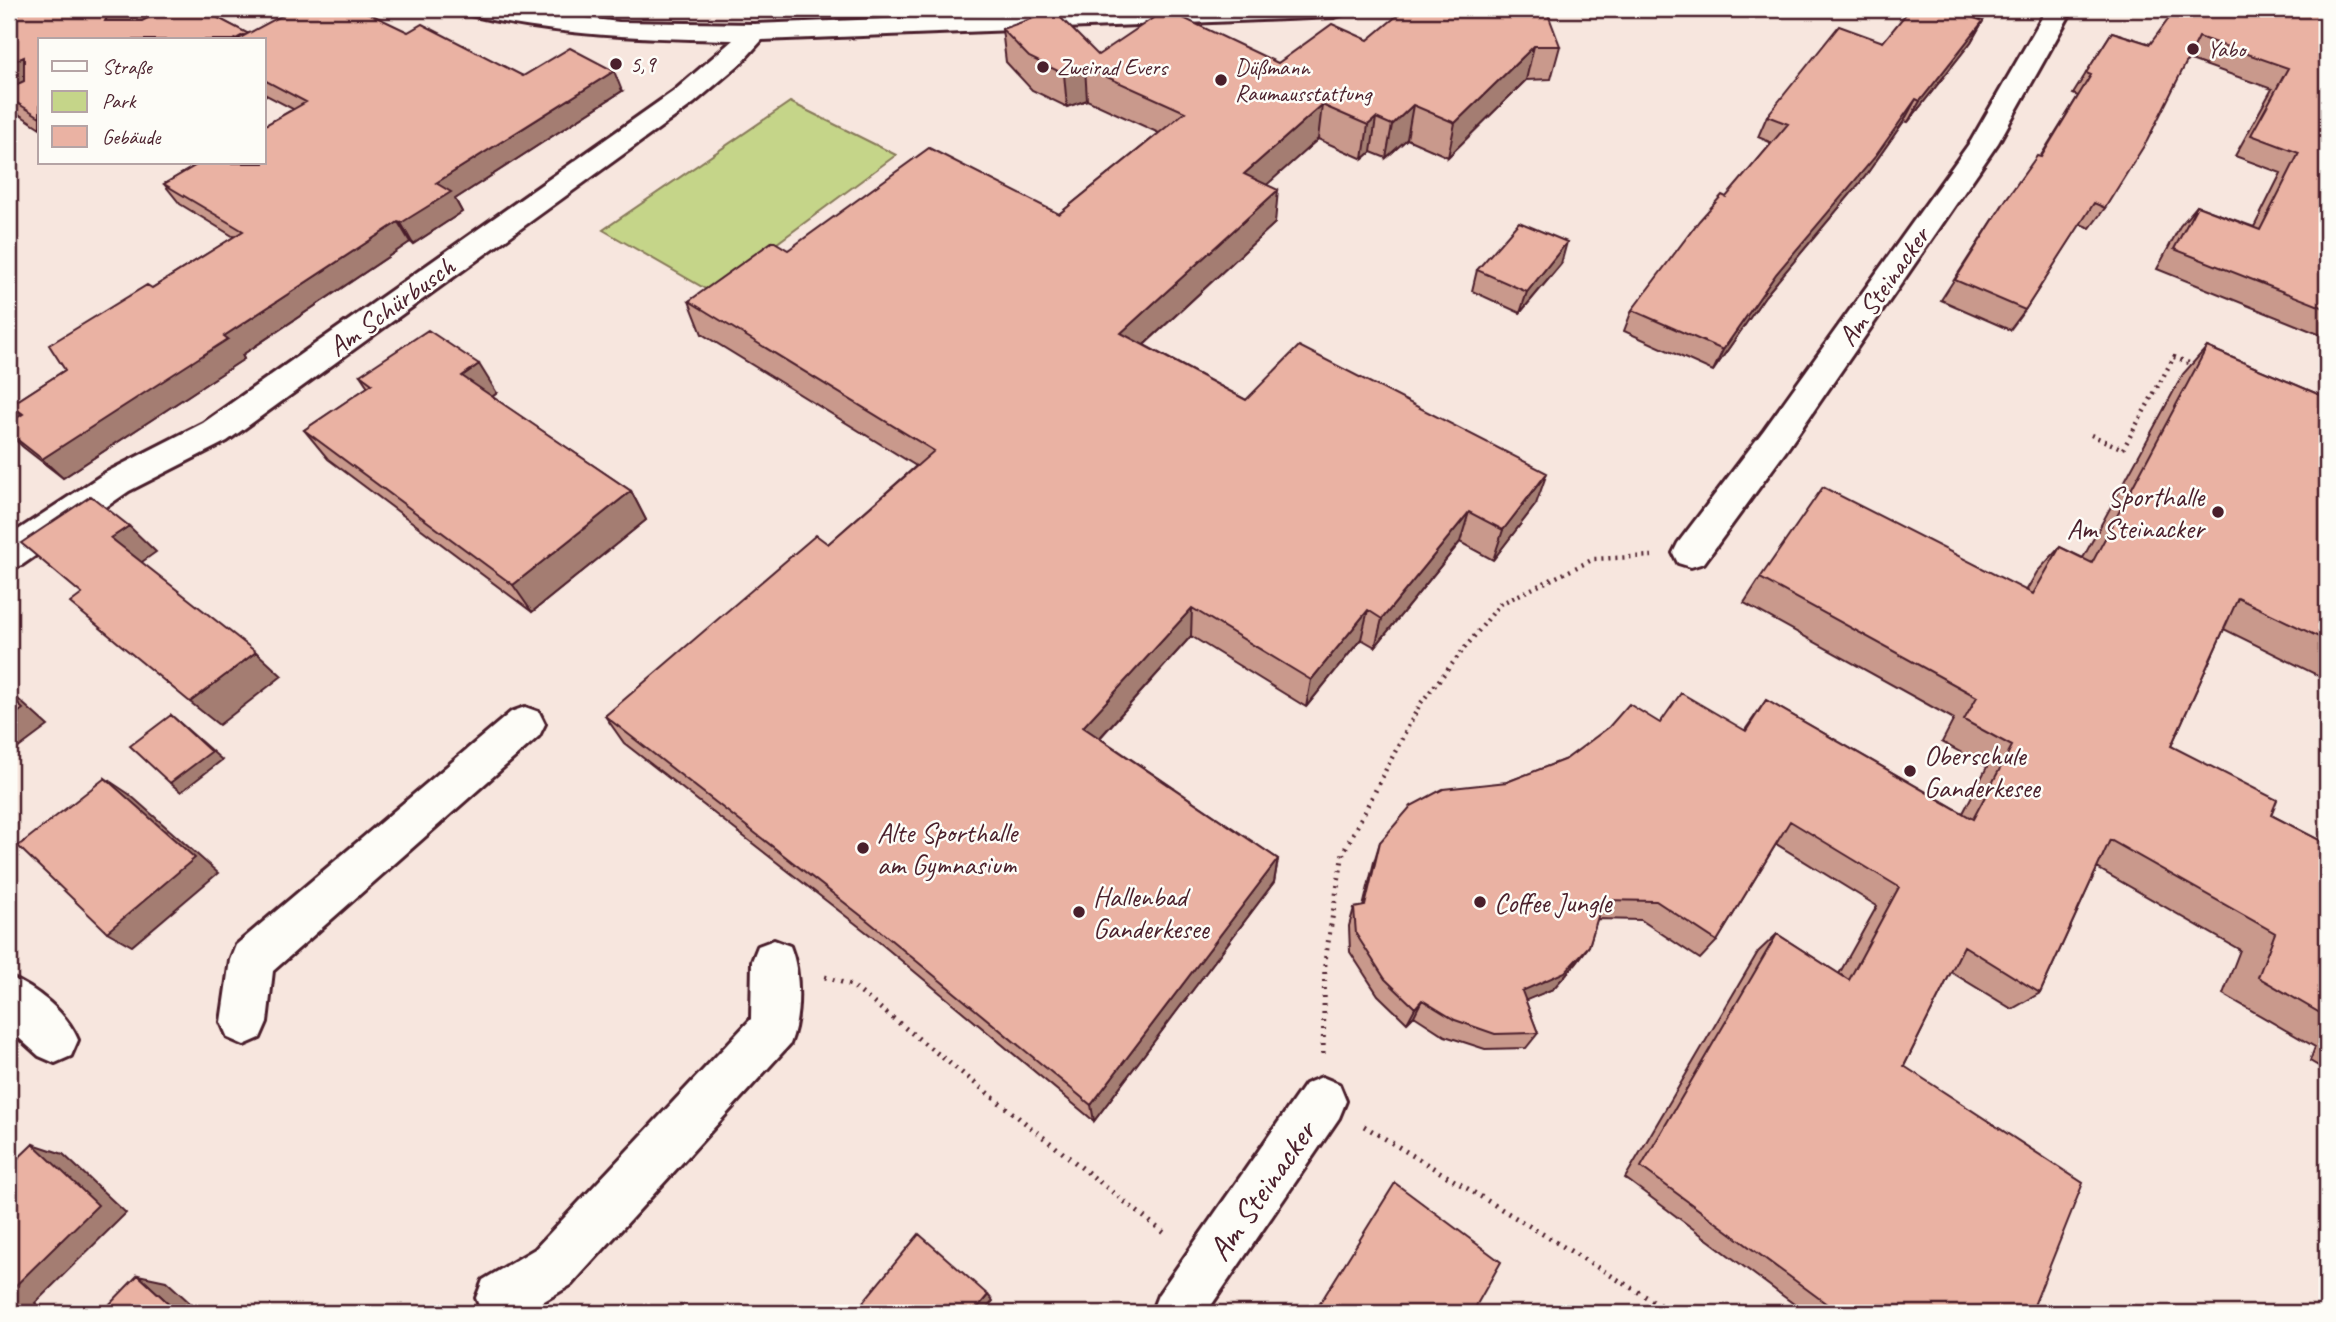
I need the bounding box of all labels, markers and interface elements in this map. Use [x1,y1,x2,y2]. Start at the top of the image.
place label: Yabo [2207,35,2248,64]
legend [38,38,266,164]
marker: Yabo [2185,41,2201,57]
place label: 5,9 [630,50,657,79]
place label: Zweirad Evers [1057,53,1169,82]
place label: Düßmann Raumausstattung [1235,53,1373,108]
text: Straße [102,54,154,80]
marker: 5,9 [608,56,624,72]
marker: Zweirad Evers [1035,59,1051,75]
marker: Düßmann Raumausstattung [1213,72,1229,88]
text: Park [102,88,137,114]
text: Gebäude [102,124,161,150]
street label: Am Steinacker [1830,219,1938,353]
street label: Am Schürbusch [321,248,462,364]
place label: Sporthalle Am Steinacker [2067,479,2206,546]
marker: Sporthalle Am Steinacker [2210,504,2226,520]
place label: Oberschule Ganderkesee [1924,738,2042,805]
marker: Oberschule Ganderkesee [1902,763,1918,779]
place label: Alte Sporthalle am Gymnasium [877,815,1019,882]
marker: Alte Sporthalle am Gymnasium [855,840,871,856]
place label: Hallenbad Ganderkesee [1093,879,1211,946]
place label: Coffee Jungle [1494,885,1613,920]
marker: Coffee Jungle [1472,894,1488,910]
marker: Hallenbad Ganderkesee [1071,904,1087,920]
street label: Am Steinacker [1198,1110,1327,1269]

